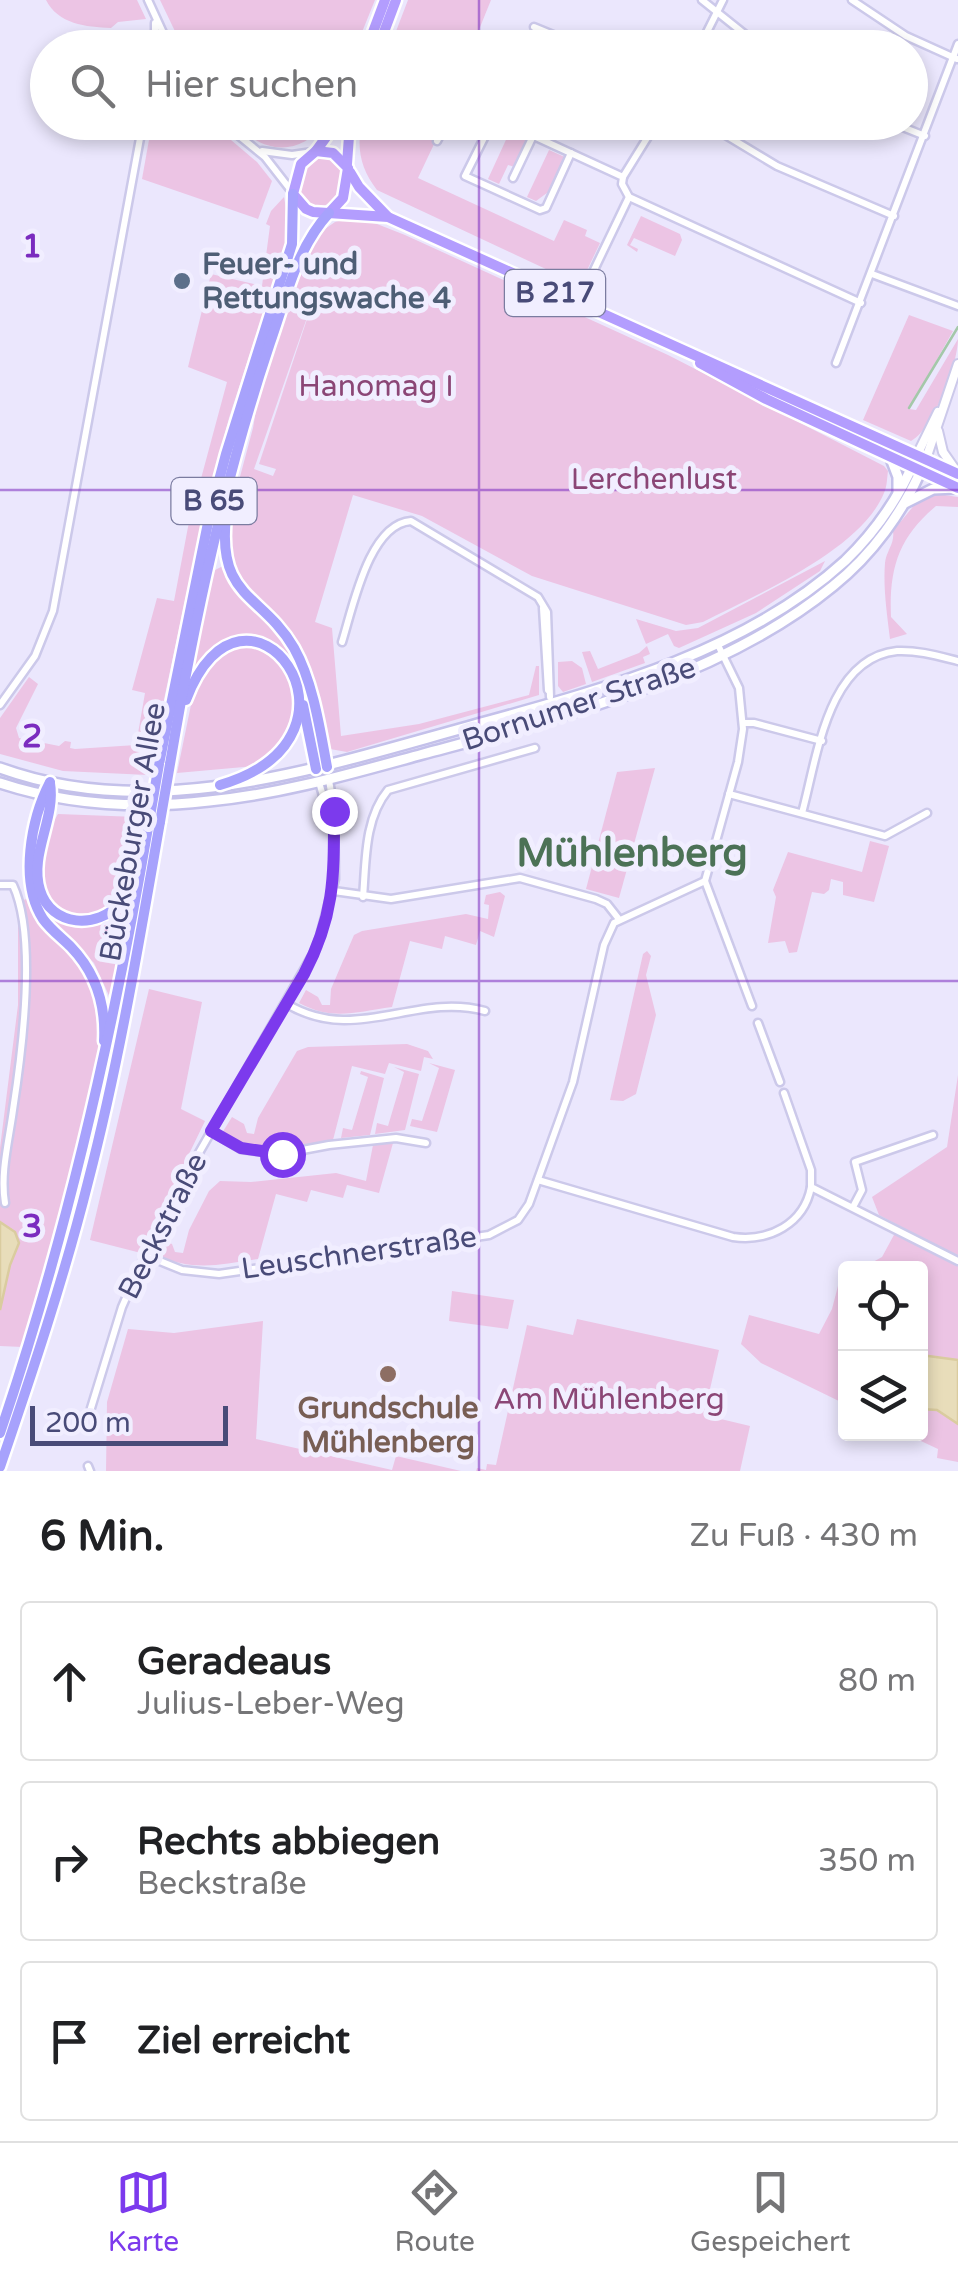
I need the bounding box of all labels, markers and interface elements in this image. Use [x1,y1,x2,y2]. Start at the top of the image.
search box [30,30,928,140]
icon: search [65,58,120,113]
text: Hier suchen [145,62,358,108]
text: 1 [22,228,42,266]
place label: Feuer- und Rettungswache 4 [202,246,451,317]
marker: Feuer- und Rettungswache 4 [171,270,193,292]
road number: B 217 [505,270,605,316]
park label: Hanomag I [298,368,454,405]
park label: Lerchenlust [571,461,737,498]
road number: B 65 [172,478,256,524]
street label: Bornumer Straße [458,649,700,759]
street label: Bückeburger Allee [92,700,174,964]
text: 2 [22,718,42,756]
route end [312,789,358,835]
district label: Mühlenberg [516,829,748,877]
route start [260,1132,306,1178]
street label: Beckstraße [110,1147,216,1305]
text: 3 [22,1208,42,1246]
street label: Leuschnerstraße [239,1218,479,1288]
map controls [838,1261,928,1441]
button: locate [838,1261,928,1351]
button: layers [838,1351,928,1441]
marker: Grundschule Mühlenberg [377,1363,399,1385]
park label: Am Mühlenberg [493,1381,725,1418]
place label: Grundschule Mühlenberg [298,1390,478,1461]
scale bar [30,1401,228,1446]
text: 200 m [45,1406,131,1440]
text: 6 Min. [40,1511,164,1562]
text: Zu Fuß · 430 m [690,1517,918,1555]
text: Geradeaus [137,1639,331,1685]
icon: ahead [42,1654,97,1709]
text: 80 m [838,1662,916,1700]
text: Julius-Leber-Weg [137,1685,405,1723]
text: Rechts abbiegen [137,1819,440,1865]
icon: right [42,1834,97,1889]
text: 350 m [818,1842,916,1880]
text: Beckstraße [137,1865,307,1903]
icon: arrive [42,2014,97,2069]
text: Ziel erreicht [137,2018,350,2064]
tab: Karte [108,2165,179,2259]
tab: Route [394,2165,475,2259]
tab: Gespeichert [690,2165,850,2259]

